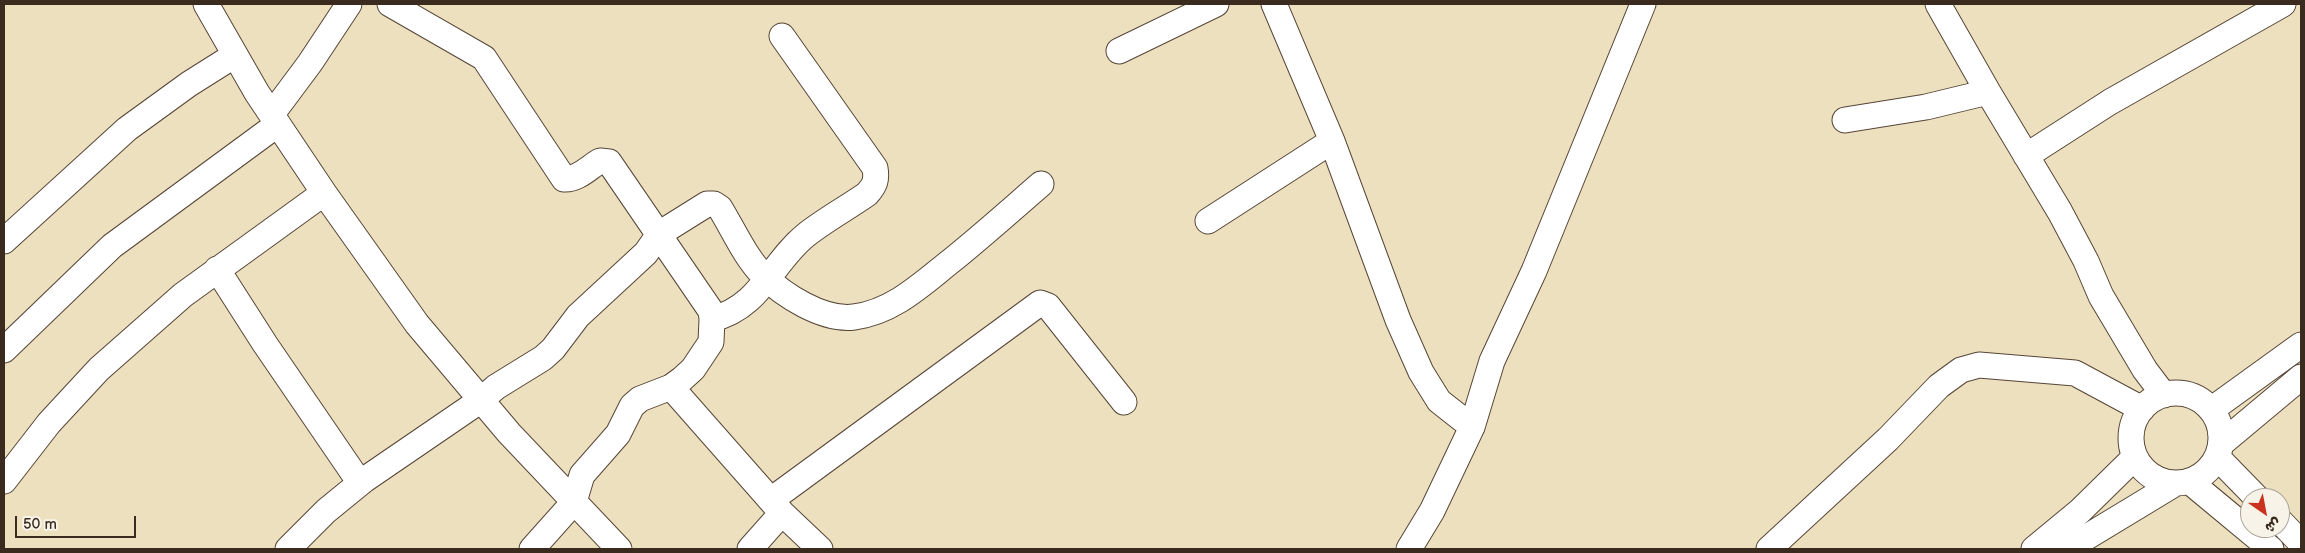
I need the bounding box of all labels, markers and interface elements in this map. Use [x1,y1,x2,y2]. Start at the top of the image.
north arrow [2240,488,2290,538]
scale bar [18,506,139,538]
text: ش [2262,514,2284,536]
text: 50 m [23,515,57,534]

